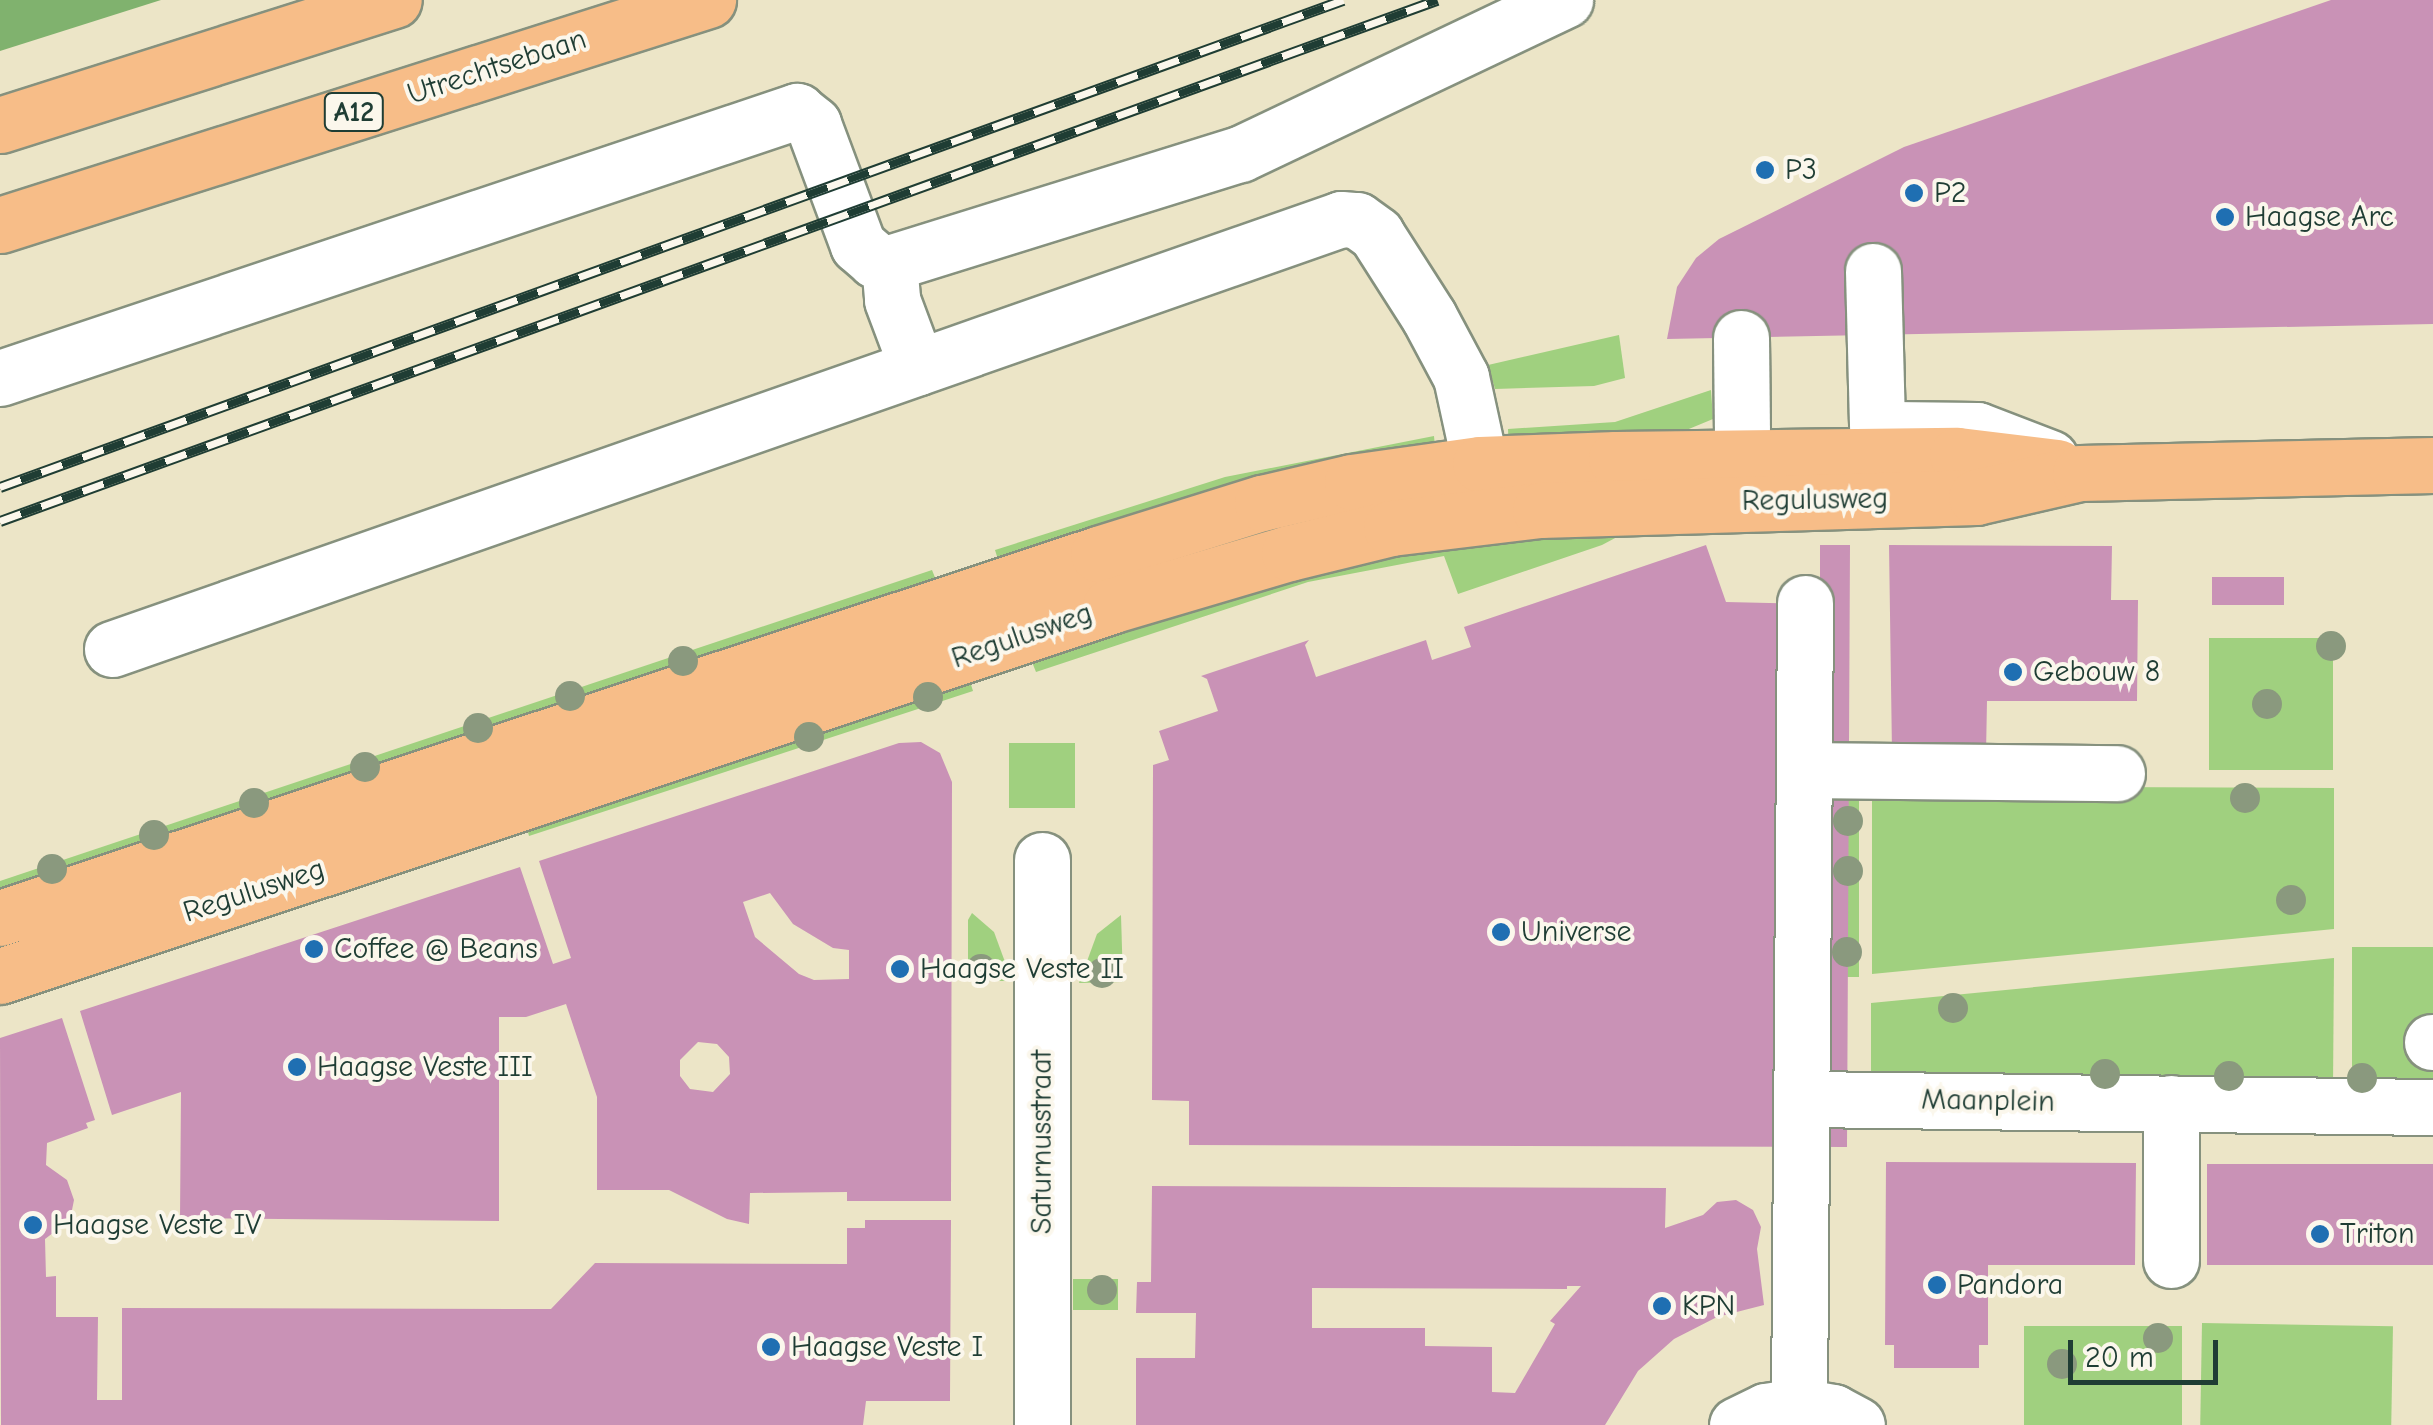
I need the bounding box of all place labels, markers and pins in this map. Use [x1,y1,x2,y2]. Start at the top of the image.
place label: P3 [1785,152,1817,188]
marker: P3 [1754,159,1776,181]
place label: P2 [1934,175,1966,211]
marker: P2 [1903,182,1925,204]
place label: Haagse Arc [2245,199,2394,235]
marker: Haagse Arc [2214,206,2236,228]
place label: Gebouw 8 [2033,654,2160,690]
marker: Gebouw 8 [2002,661,2024,683]
place label: Universe [1521,914,1631,950]
marker: Universe [1490,921,1512,943]
place label: Coffee @ Beans [334,931,538,967]
marker: Coffee @ Beans [303,938,325,960]
place label: Haagse Veste II [920,951,1124,987]
marker: Haagse Veste II [889,958,911,980]
place label: Haagse Veste III [317,1049,533,1085]
marker: Haagse Veste III [286,1056,308,1078]
place label: Haagse Veste IV [53,1207,261,1243]
marker: Haagse Veste IV [22,1214,44,1236]
place label: Triton [2340,1216,2415,1252]
marker: Triton [2309,1223,2331,1245]
place label: Pandora [1957,1267,2063,1303]
marker: Pandora [1926,1274,1948,1296]
place label: KPN [1682,1288,1735,1324]
marker: KPN [1651,1295,1673,1317]
place label: Haagse Veste I [791,1329,983,1365]
marker: Haagse Veste I [760,1336,782,1358]

